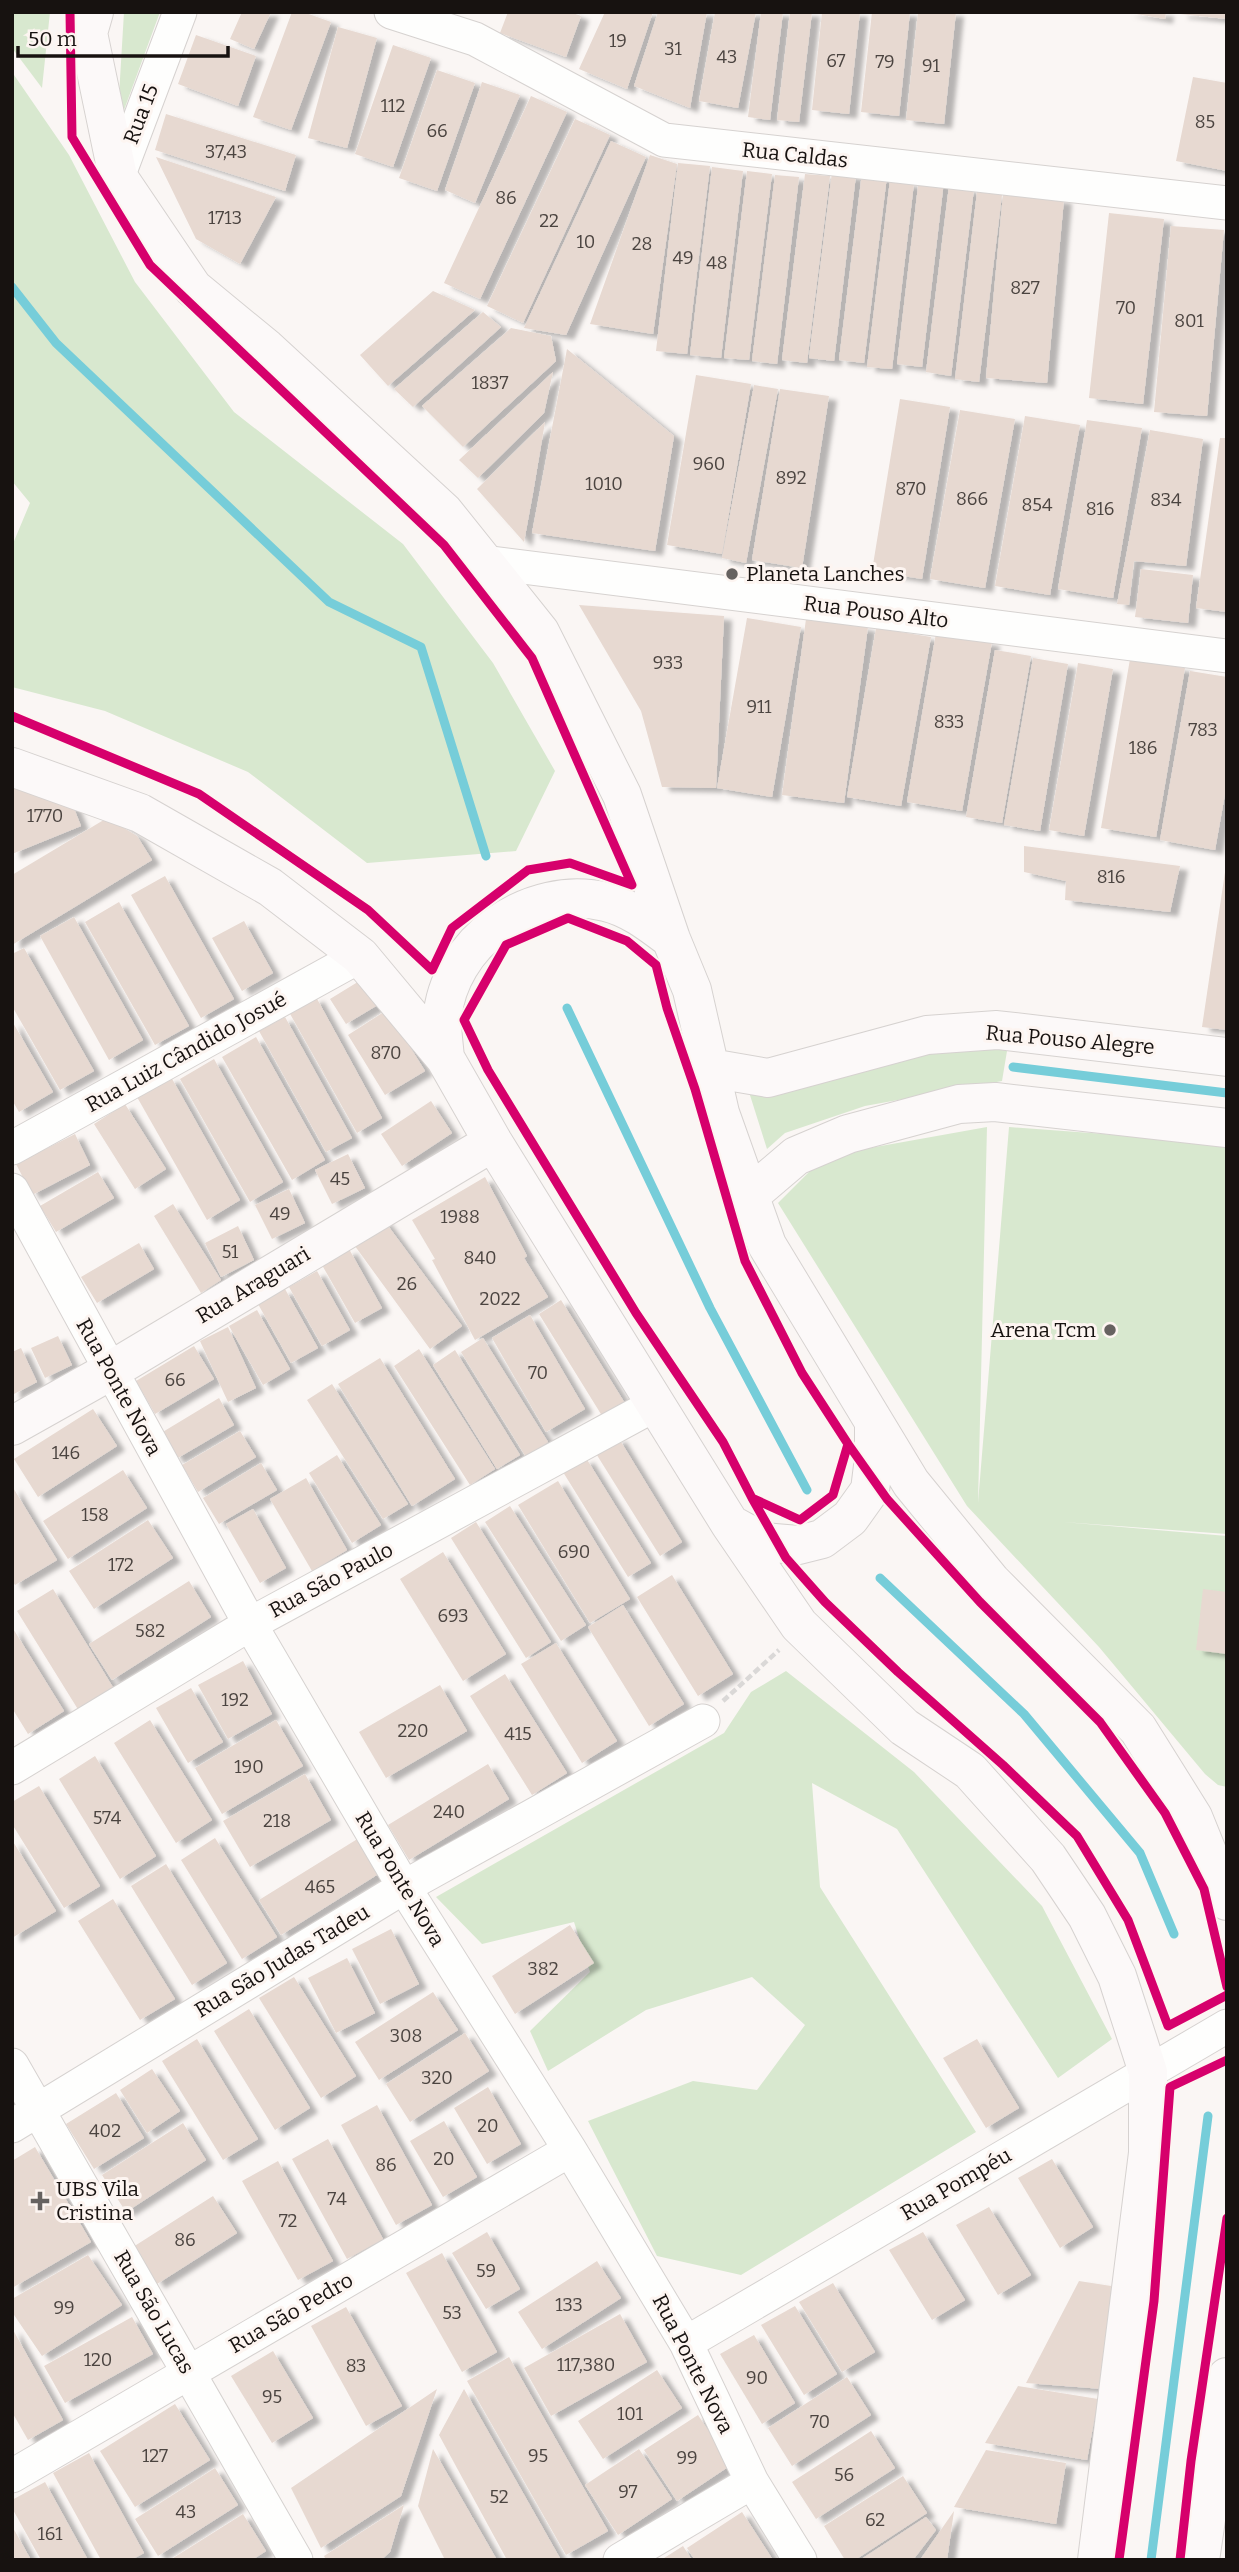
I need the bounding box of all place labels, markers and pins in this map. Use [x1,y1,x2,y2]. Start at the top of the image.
place label: Planeta Lanches [746,561,904,587]
marker: Planeta Lanches [724,566,740,582]
place label: Arena Tcm [991,1317,1096,1343]
marker: Arena Tcm [1102,1322,1118,1338]
place label: UBS Vila Cristina [56,2176,140,2226]
marker: UBS Vila Cristina [30,2191,50,2211]

